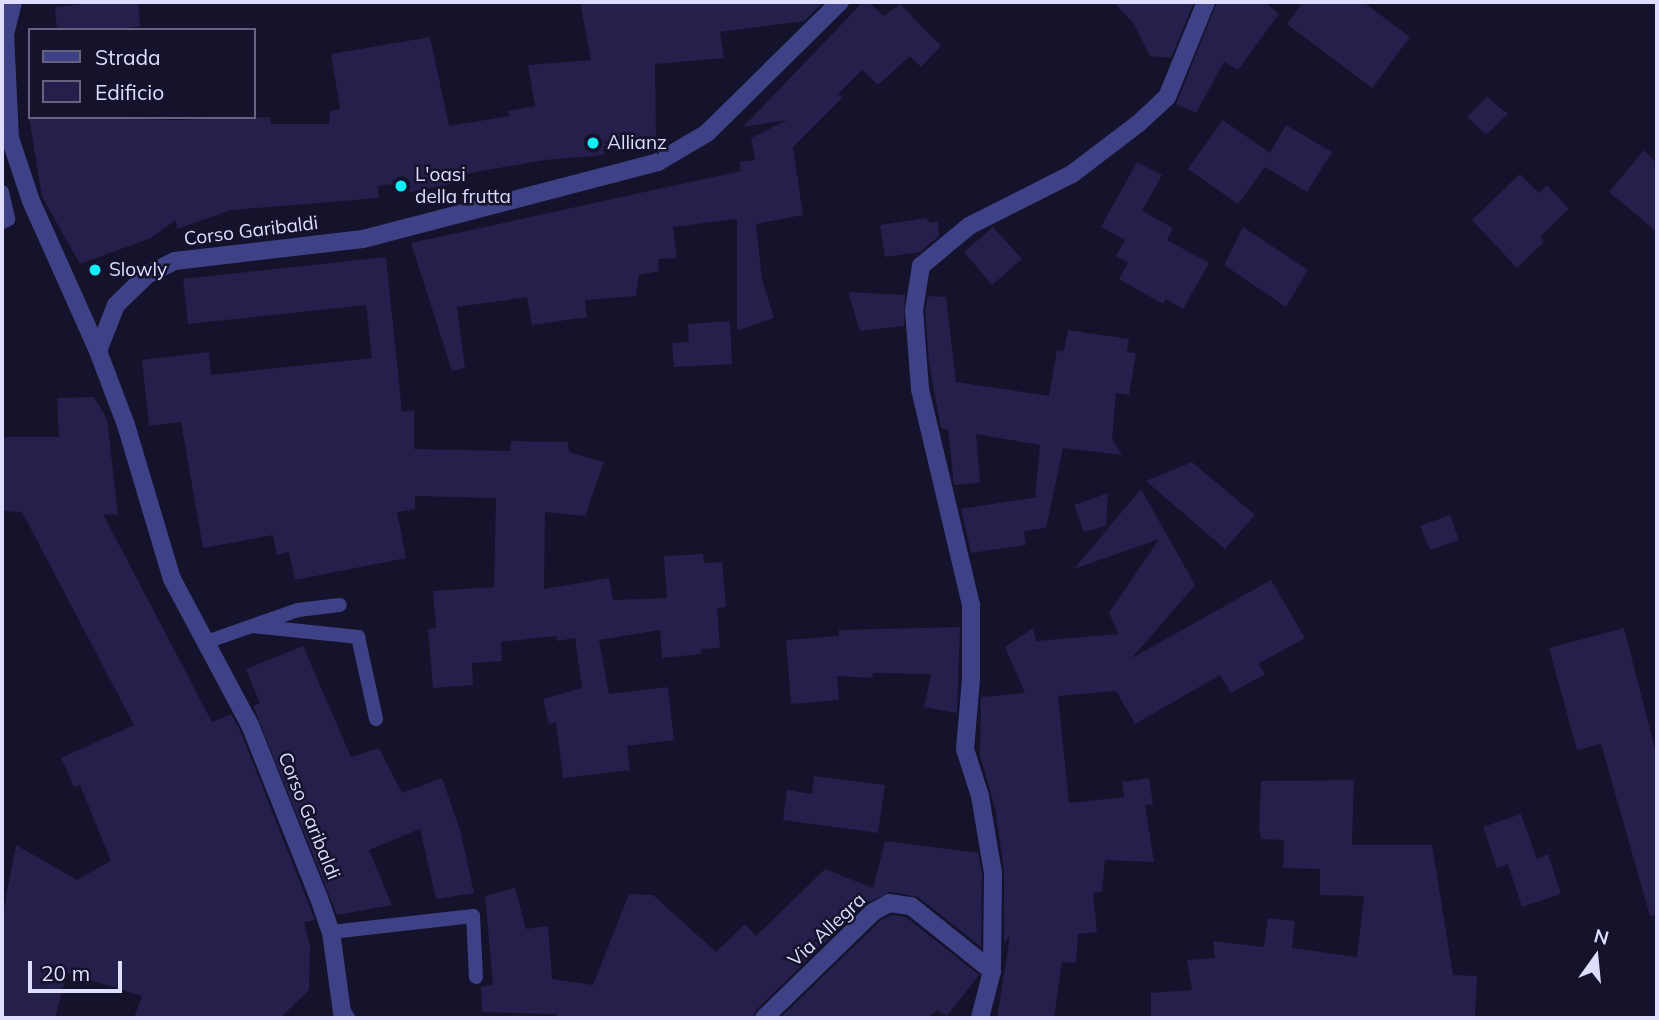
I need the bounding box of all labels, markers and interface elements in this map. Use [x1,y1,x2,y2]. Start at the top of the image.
legend [28,28,256,119]
text: Strada [95,44,161,70]
text: Edificio [95,79,164,105]
place label: Allianz [607,132,667,154]
marker: Allianz [585,135,601,151]
place label: L'oasi della frutta [415,164,511,208]
marker: L'oasi della frutta [393,178,409,194]
street label: Corso Garibaldi [183,211,319,251]
place label: Slowly [109,259,167,281]
marker: Slowly [87,262,103,278]
street label: Corso Garibaldi [273,749,345,883]
street label: Via Allegra [784,889,870,971]
north arrow [1561,922,1631,992]
text: N [1591,923,1611,950]
scale bar [32,946,126,990]
text: 20 m [41,960,90,986]

